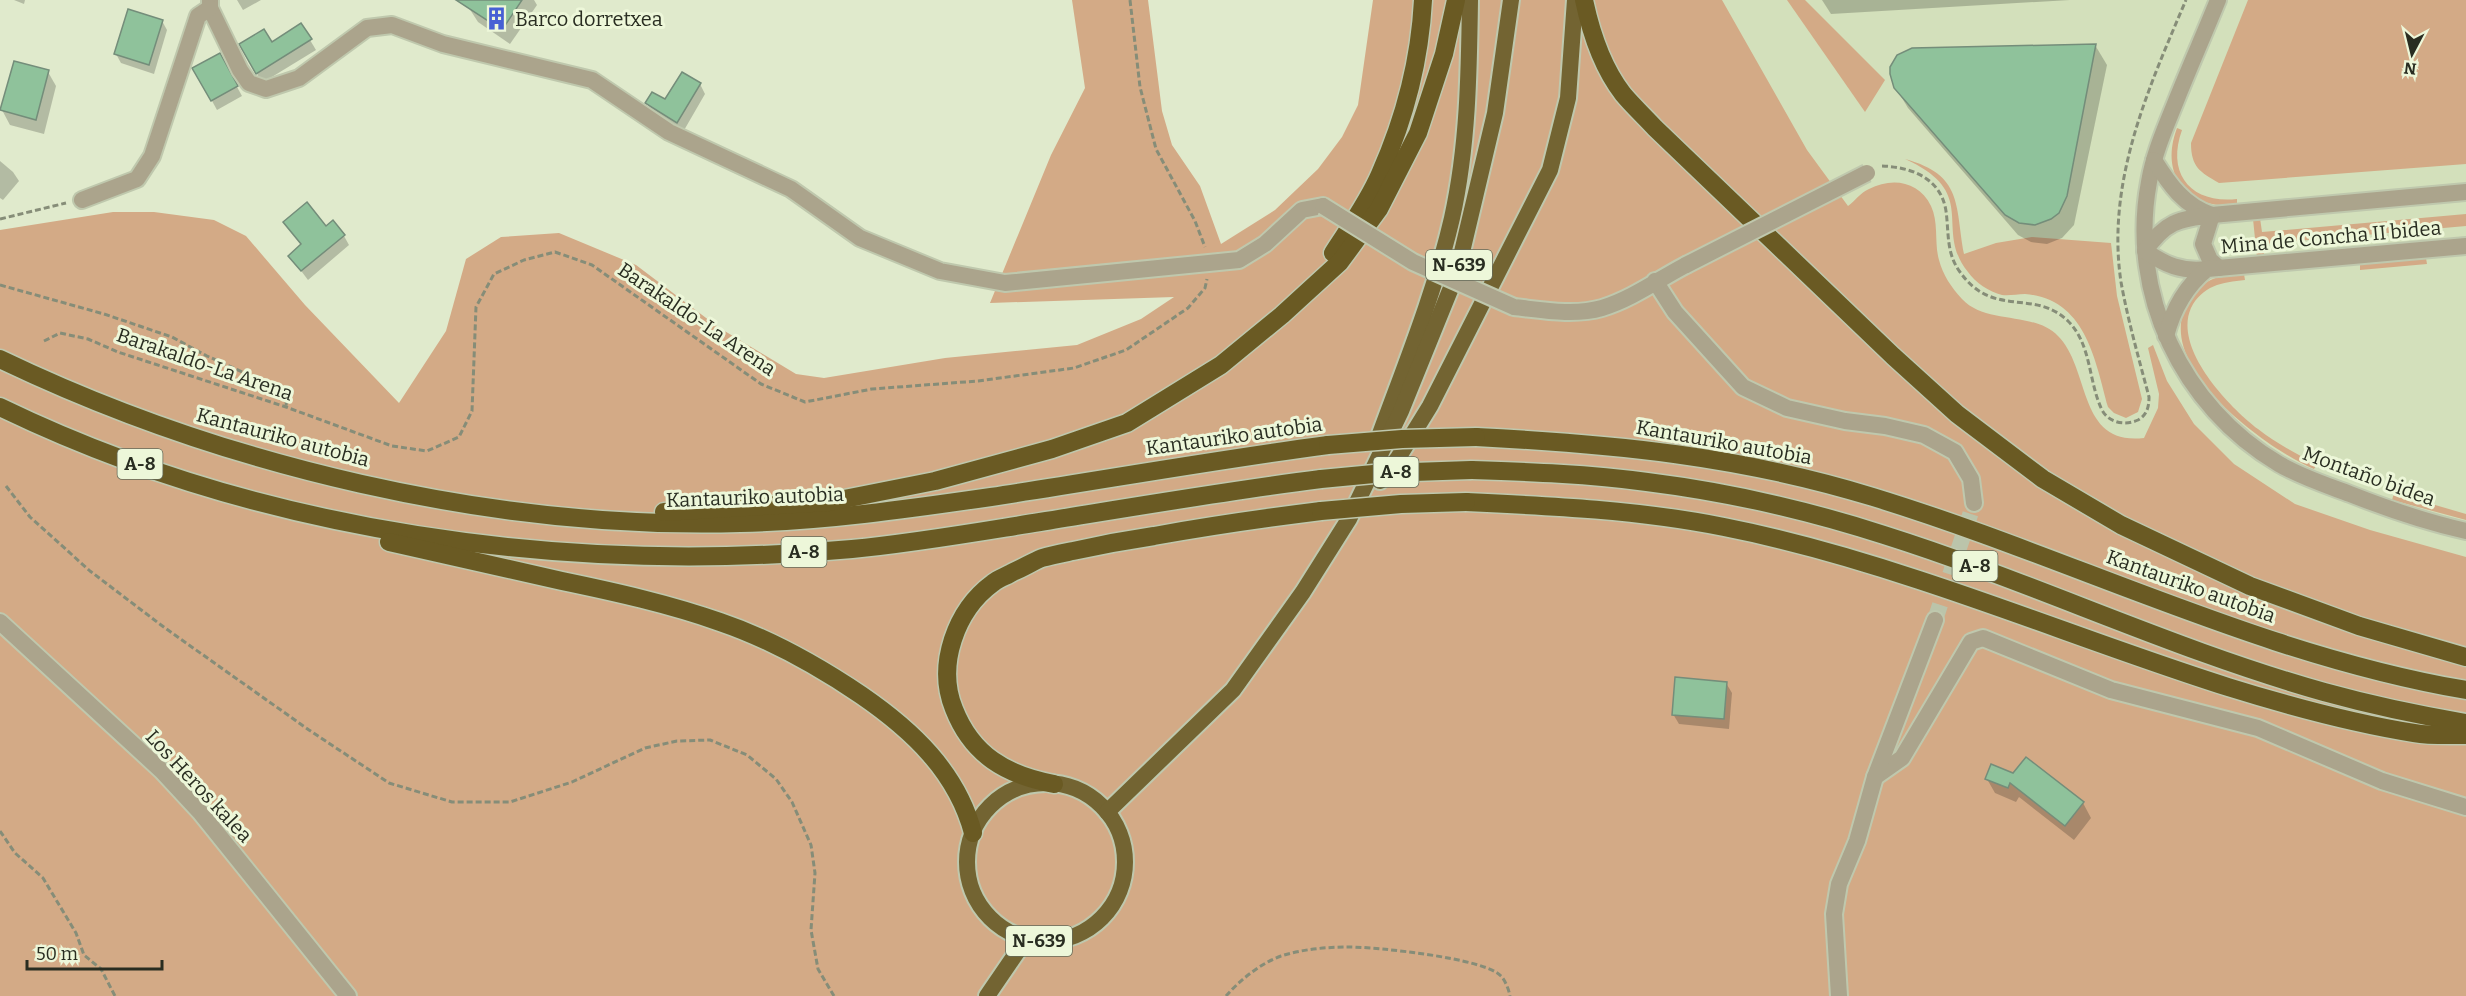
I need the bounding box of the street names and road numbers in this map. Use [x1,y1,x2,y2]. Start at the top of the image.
street label: Mina de Concha II bidea [2220,215,2442,259]
road number: N-639 [1426,250,1492,280]
street label: Barakaldo-La Arena [614,257,780,381]
street label: Barakaldo-La Arena [114,323,296,405]
street label: Kantauriko autobia [194,402,372,472]
street label: Kantauriko autobia [1144,412,1324,460]
street label: Kantauriko autobia [1634,415,1814,469]
street label: Montaño bidea [2300,441,2438,511]
road number: A-8 [118,449,162,479]
road number: A-8 [1374,457,1418,487]
street label: Kantauriko autobia [666,482,844,512]
road number: A-8 [782,537,826,567]
street label: Kantauriko autobia [2103,544,2279,628]
road number: A-8 [1952,551,1998,581]
street label: Los Heros kalea [141,725,257,847]
road number: N-639 [1006,926,1072,956]

